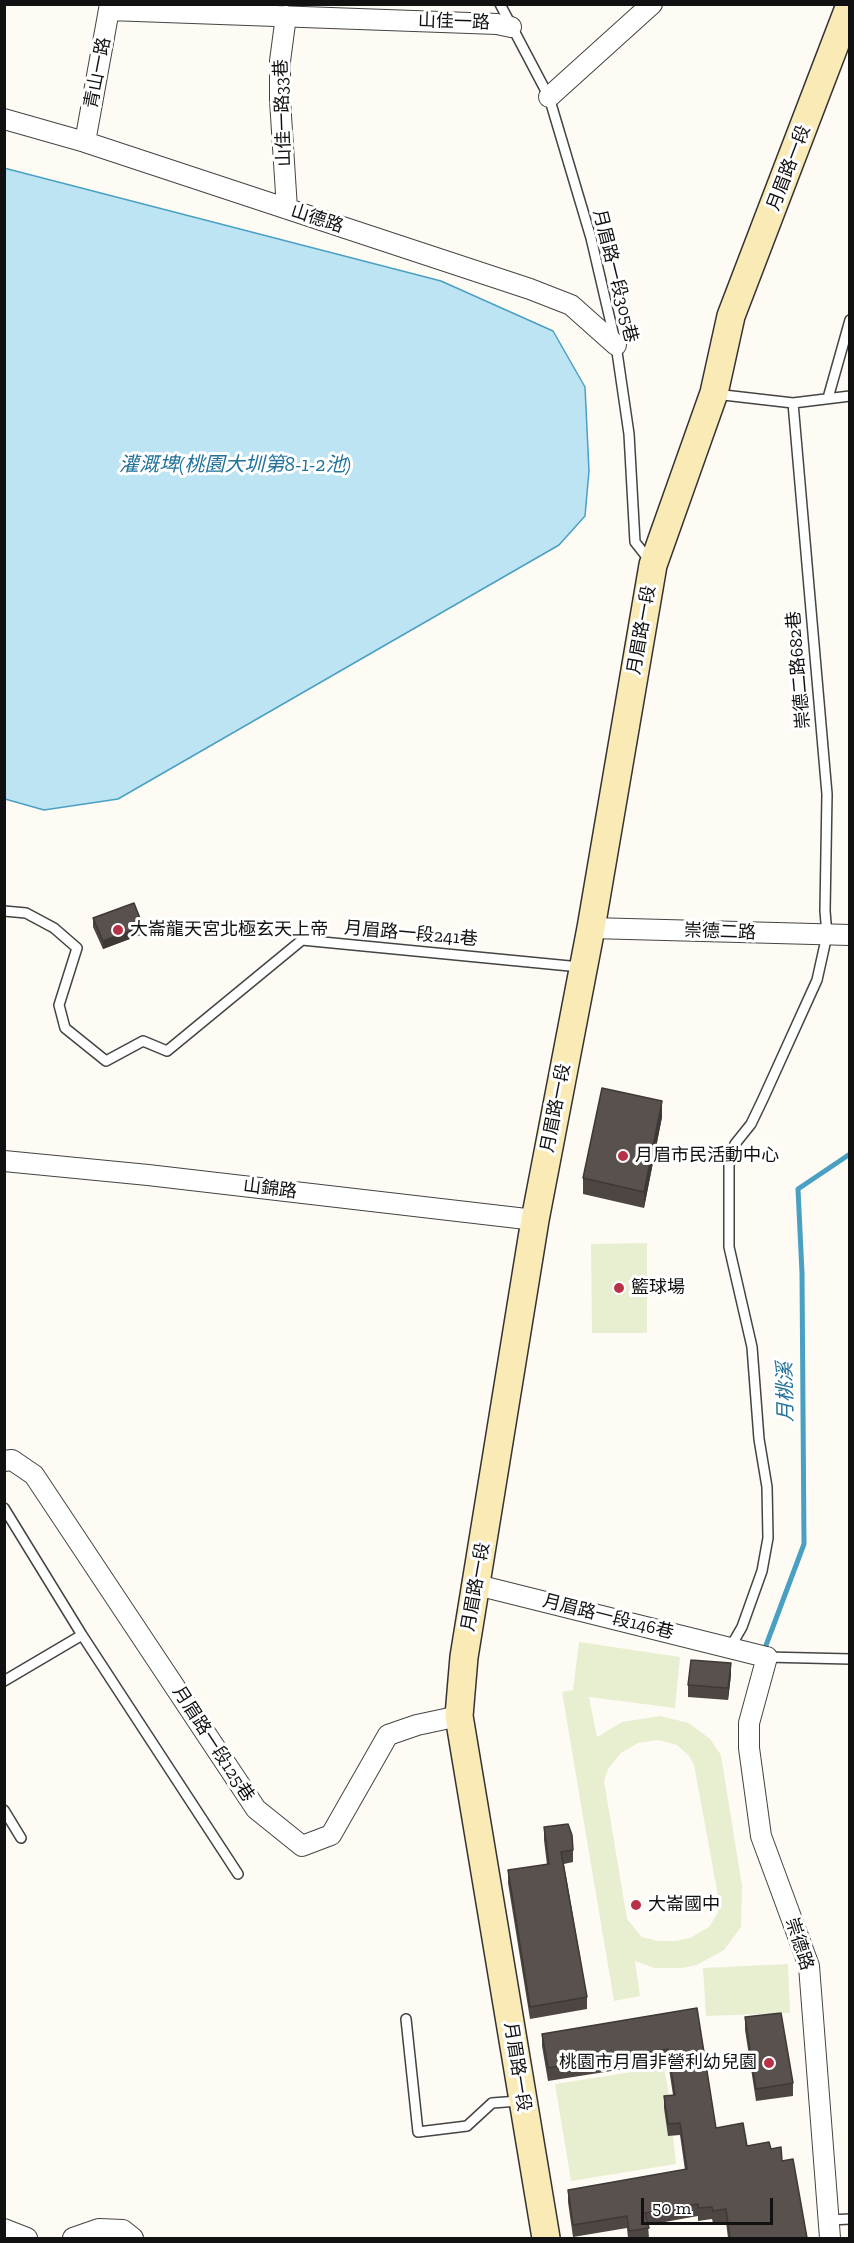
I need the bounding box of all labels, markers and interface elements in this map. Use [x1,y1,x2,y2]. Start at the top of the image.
street label: 山佳一路 [418,10,490,34]
street label: 青山一路 [81,36,115,110]
street label: 山佳一路33巷 [270,59,296,167]
street label: 月眉路一段 [763,122,815,214]
street label: 山德路 [288,200,346,238]
street label: 月眉路一段305巷 [588,207,642,345]
water label: 灌溉埤(桃園大圳第8-1-2池) [119,453,351,477]
street label: 月眉路一段 [624,584,660,676]
street label: 崇德二路682巷 [783,610,815,730]
street label: 月眉路一段241巷 [343,917,479,951]
place label: 大崙龍天宮北極玄天上帝 [130,919,328,941]
street label: 崇德二路 [684,920,756,944]
marker: 大崙龍天宮北極玄天上帝 [111,923,125,937]
street label: 月眉路一段 [537,1062,575,1154]
place label: 月眉市民活動中心 [635,1145,779,1167]
marker: 月眉市民活動中心 [616,1149,630,1163]
street label: 山錦路 [242,1175,298,1203]
place label: 籃球場 [631,1277,685,1299]
marker: 籃球場 [612,1281,626,1295]
water label: 月桃溪 [773,1362,799,1422]
street label: 月眉路一段 [458,1541,494,1633]
street label: 月眉路一段146巷 [540,1590,676,1644]
street label: 月眉路一段125巷 [168,1682,258,1806]
place label: 大崙國中 [648,1894,720,1916]
marker: 大崙國中 [629,1898,643,1912]
street label: 崇德路 [780,1915,818,1973]
street label: 月眉路一段 [499,2021,535,2113]
place label: 桃園市月眉非營利幼兒園 [559,2052,757,2074]
marker: 桃園市月眉非營利幼兒園 [762,2056,776,2070]
scale bar [644,2186,776,2224]
text: 50 m [652,2197,691,2219]

